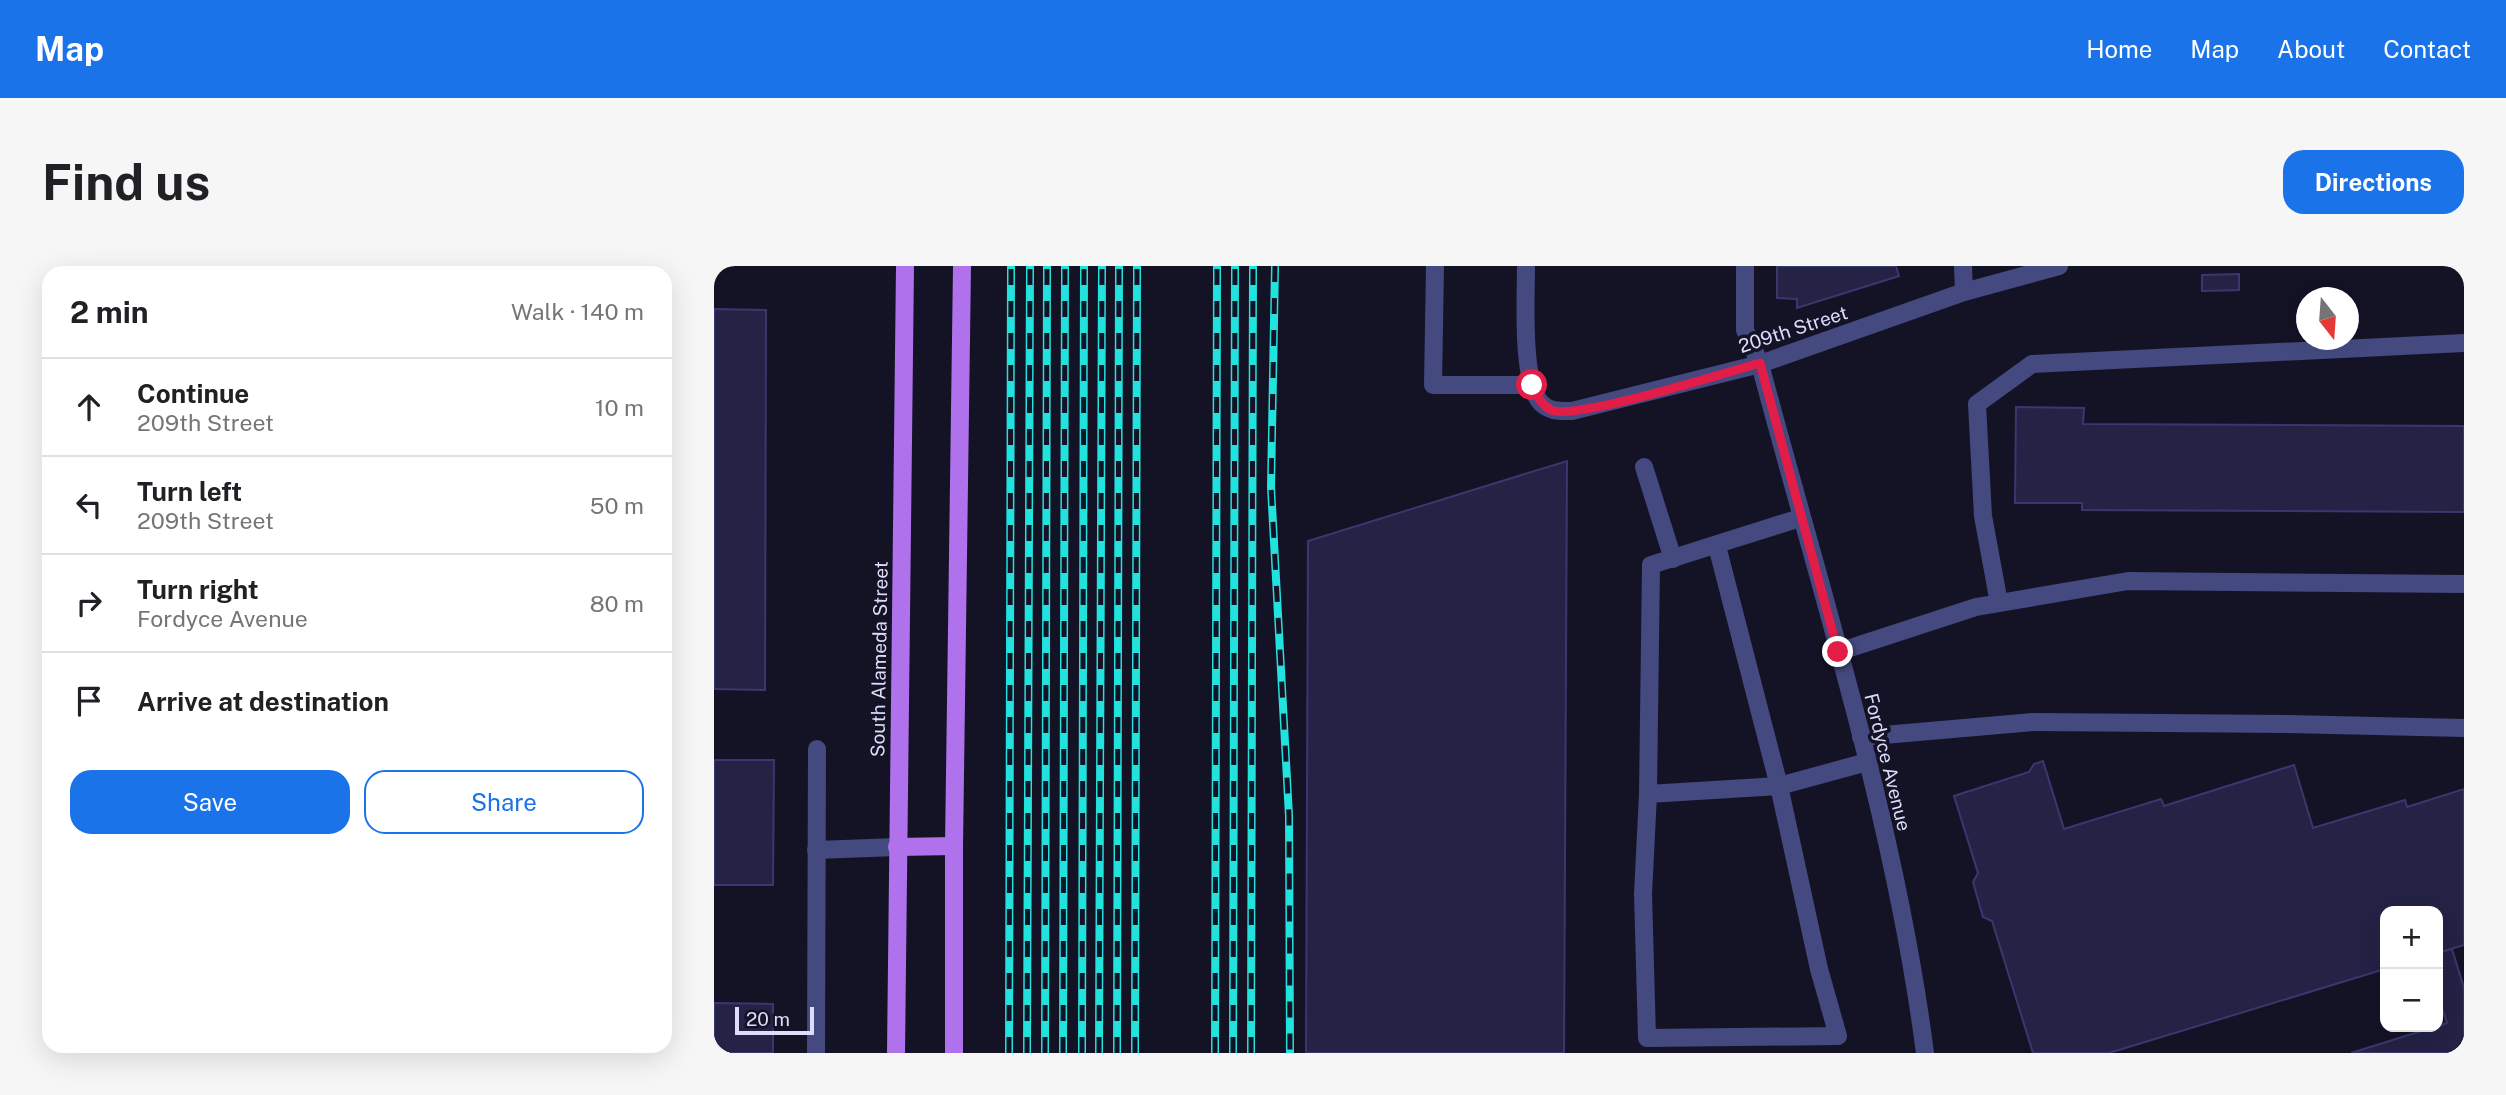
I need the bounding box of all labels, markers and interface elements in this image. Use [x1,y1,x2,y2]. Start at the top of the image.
text: Map [35,30,104,68]
text: Home [2086,35,2152,63]
text: Map [2190,35,2239,63]
text: About [2277,35,2345,63]
text: Contact [2383,35,2471,63]
button: Directions [2283,150,2464,214]
text: Find us [42,153,210,211]
north arrow [2296,287,2359,350]
text: 2 min [70,294,149,330]
text: Walk · 140 m [511,298,644,325]
street label: 209th Street [1736,301,1850,357]
route start [1516,369,1547,400]
text: Continue [137,378,249,409]
icon: ahead [70,388,108,426]
text: 10 m [595,394,644,421]
text: 209th Street [137,409,274,436]
text: Turn left [137,476,242,507]
icon: left [70,486,108,524]
text: 50 m [590,492,644,519]
text: 209th Street [137,507,274,534]
street label: South Alameda Street [866,561,892,757]
text: Turn right [137,574,259,605]
icon: right [70,584,108,622]
text: 80 m [590,590,644,617]
text: Fordyce Avenue [137,605,308,632]
route end [1822,636,1853,667]
icon: arrive [70,682,108,720]
text: Arrive at destination [137,686,389,717]
street label: Fordyce Avenue [1860,691,1916,833]
button: Save [70,770,350,834]
button: Share [364,770,644,834]
map controls [2380,906,2443,1032]
button: + [2380,906,2443,969]
button: − [2380,969,2443,1032]
scale bar [735,1004,814,1036]
text: 20 m [746,1008,790,1030]

